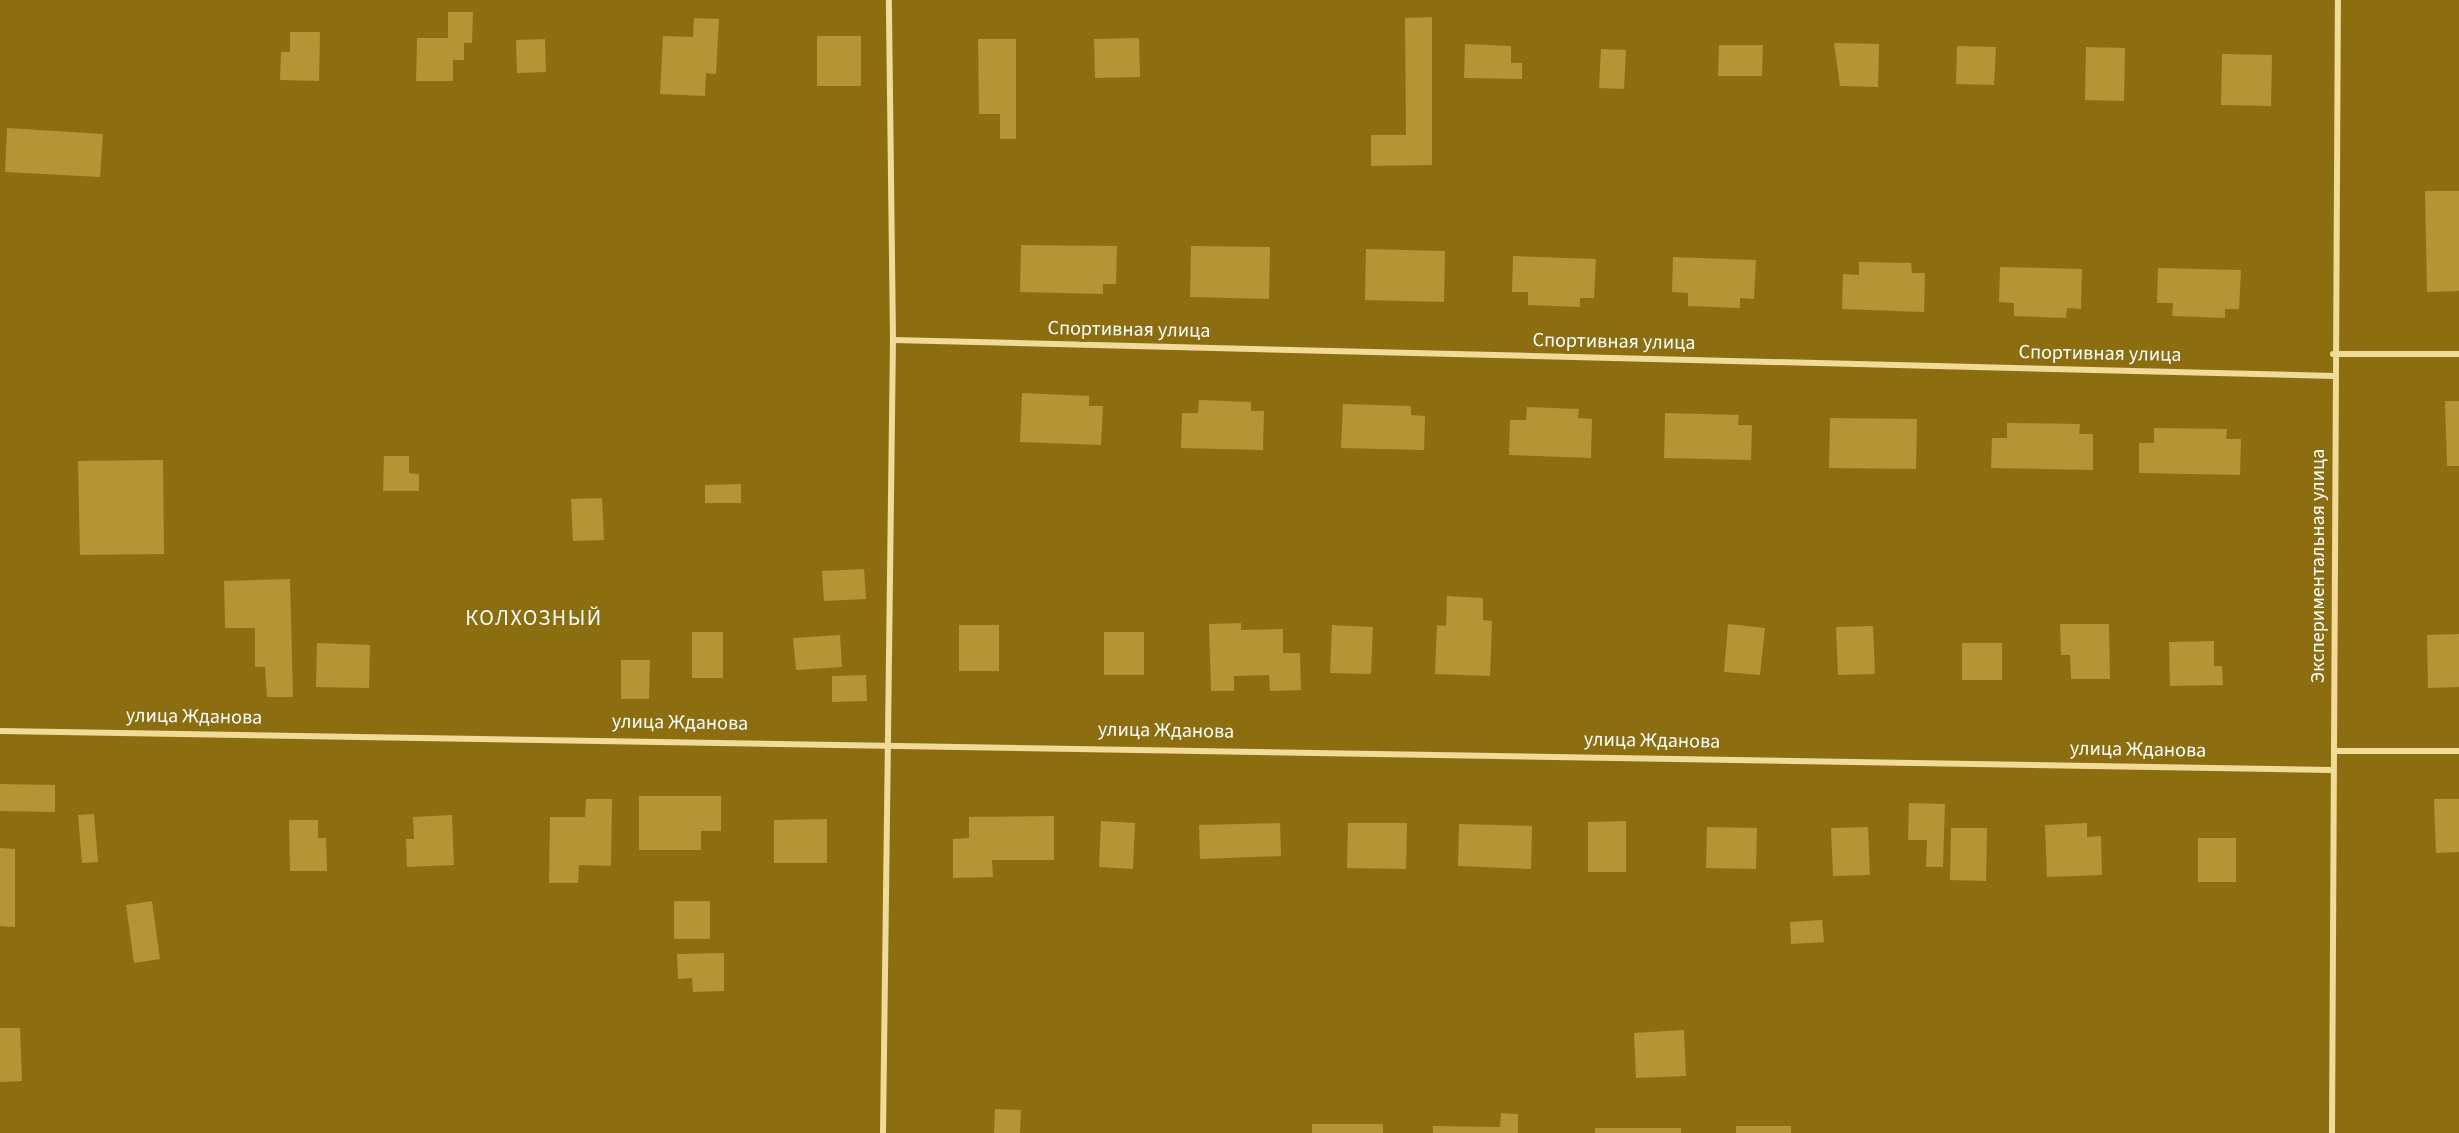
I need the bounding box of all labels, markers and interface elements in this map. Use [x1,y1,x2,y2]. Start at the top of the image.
street label: Спортивная улица [1047,317,1211,343]
street label: Спортивная улица [1532,329,1696,355]
street label: Спортивная улица [2018,341,2182,367]
street label: Экспериментальная улица [2306,449,2330,683]
district label: КОЛХОЗНЫЙ [465,606,603,632]
street label: улица Жданова [126,704,262,730]
street label: улица Жданова [612,710,748,736]
street label: улица Жданова [1098,718,1234,744]
street label: улица Жданова [1584,728,1720,754]
street label: улица Жданова [2070,737,2206,763]

